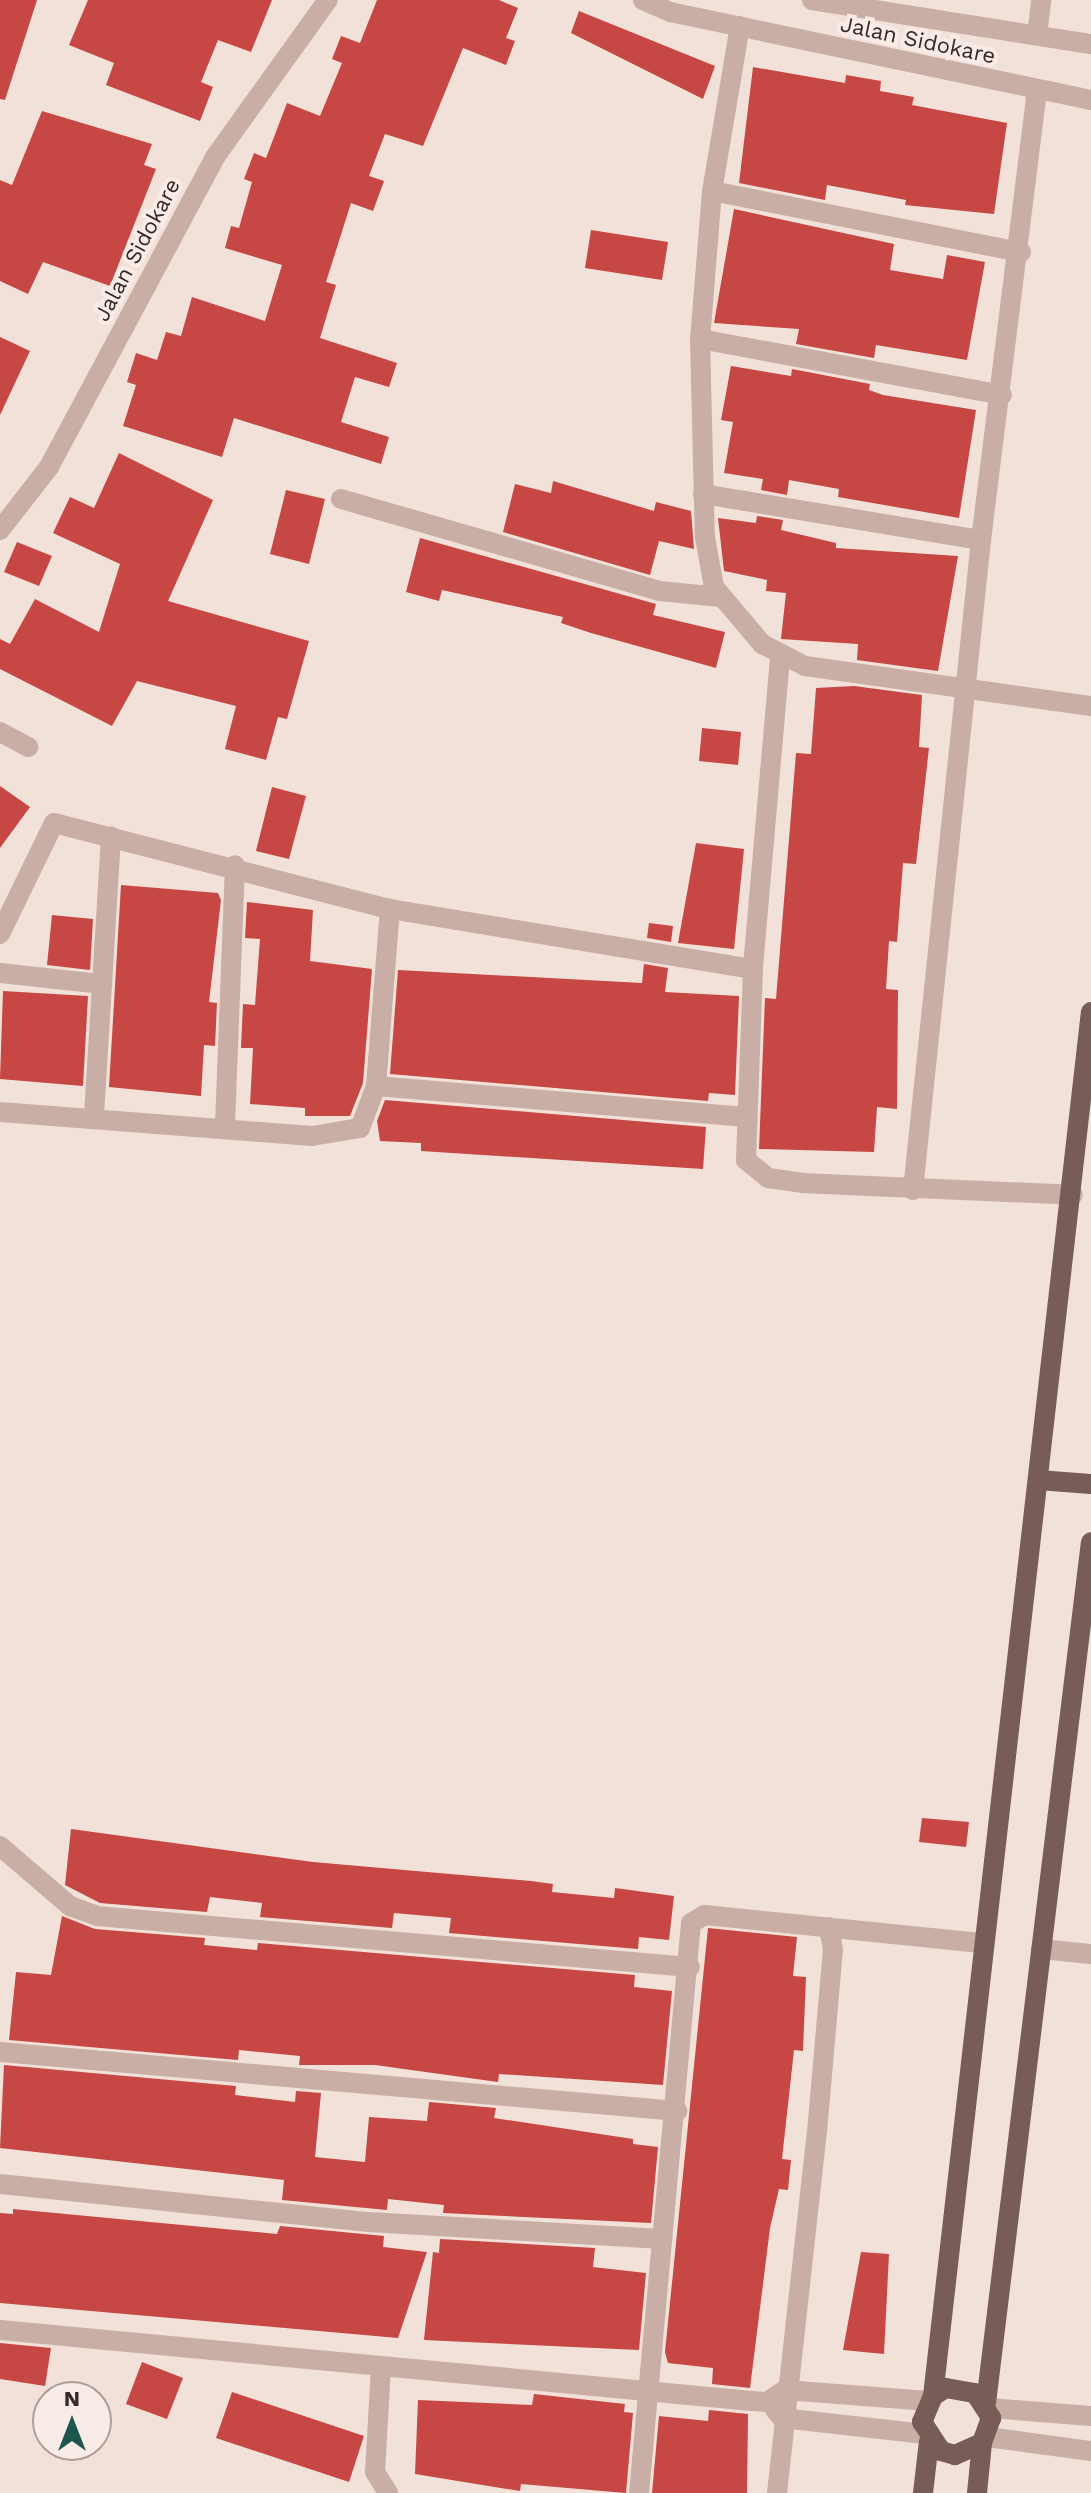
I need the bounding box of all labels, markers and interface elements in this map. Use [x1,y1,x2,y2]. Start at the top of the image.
street label: Jalan Sidokare [838,11,998,69]
street label: Jalan Sidokare [88,174,186,326]
north arrow [32,2381,112,2461]
text: N [64,2386,80,2411]

